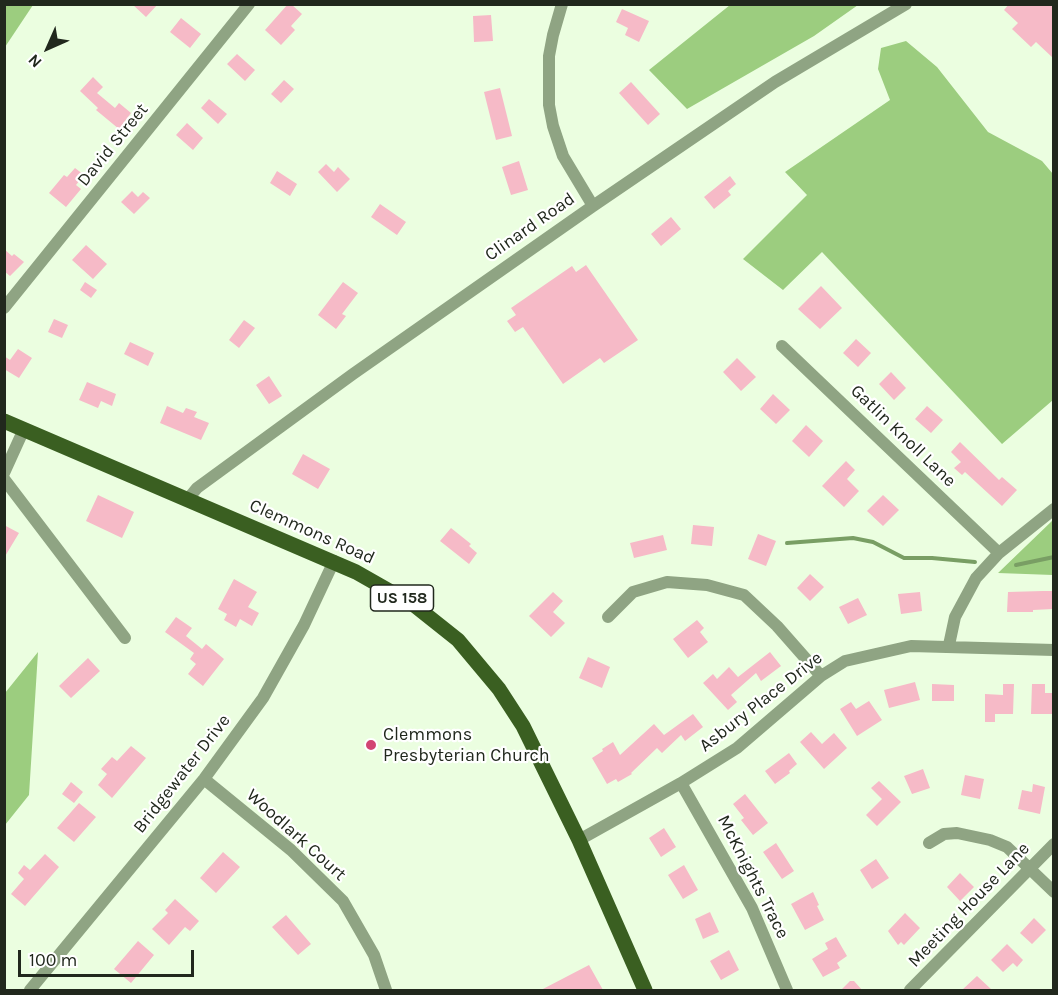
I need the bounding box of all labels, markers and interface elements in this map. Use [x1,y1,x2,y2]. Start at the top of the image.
north arrow [18,18,78,78]
text: N [24,50,46,72]
street label: David Street [73,99,153,191]
street label: Clinard Road [481,188,579,266]
street label: Gatlin Knoll Lane [846,380,960,492]
street label: Clemmons Road [246,495,378,569]
road number: US 158 [370,585,434,611]
street label: Asbury Place Drive [695,647,827,757]
street label: Bridgewater Drive [129,710,235,838]
place label: Clemmons Presbyterian Church [383,724,550,766]
marker: Clemmons Presbyterian Church [364,738,378,752]
street label: Woodlark Court [242,785,350,885]
street label: McKnights Trace [713,812,793,942]
street label: Meeting House Lane [904,838,1034,972]
scale bar [21,938,196,976]
text: 100 m [29,949,77,971]

